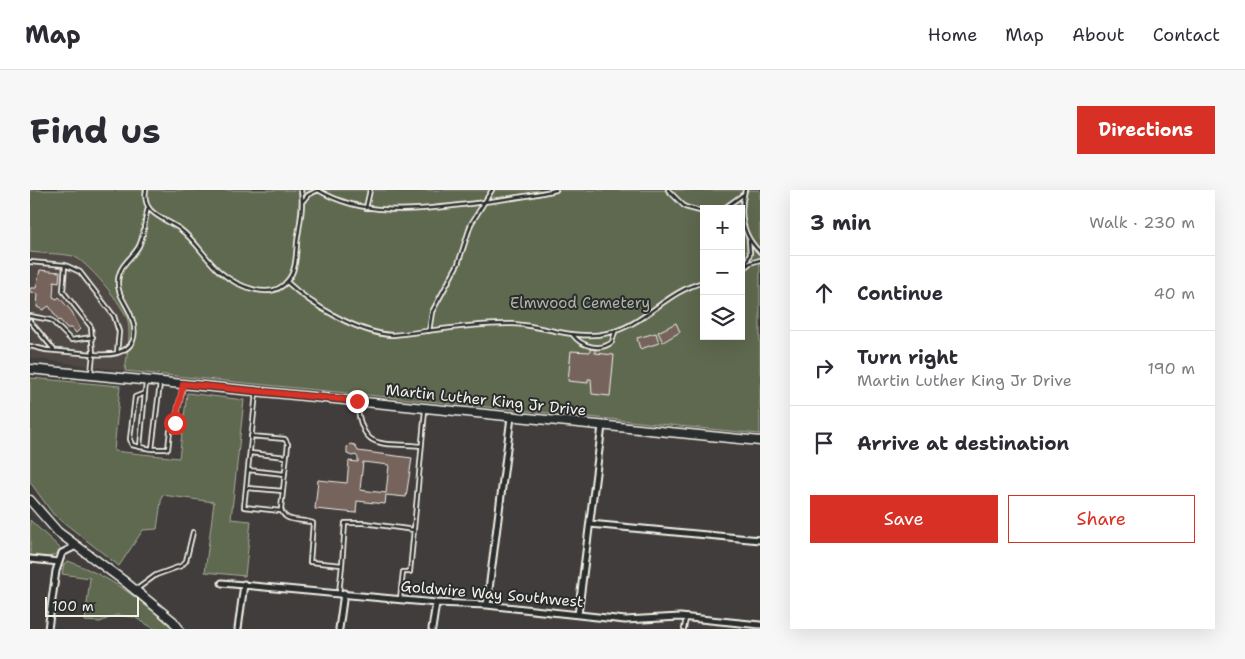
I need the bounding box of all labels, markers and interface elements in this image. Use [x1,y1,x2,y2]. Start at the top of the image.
text: Map [25,19,81,51]
text: Home [928,23,977,47]
text: Map [1005,23,1044,47]
text: About [1072,23,1125,47]
text: Contact [1153,23,1220,47]
button: Directions [1077,106,1215,154]
text: Find us [30,107,161,154]
map controls [700,205,745,340]
button: + [700,205,745,250]
text: 3 min [810,209,871,237]
text: Walk · 230 m [1089,212,1195,233]
button: − [700,250,745,295]
icon: ahead [810,279,838,307]
text: Continue [857,281,943,306]
text: 40 m [1153,283,1195,304]
park label: Elmwood Cemetery [510,293,650,313]
button: layers [700,295,745,340]
text: Turn right [857,345,958,370]
icon: right [810,354,838,382]
text: 190 m [1148,358,1195,379]
text: Martin Luther King Jr Drive [857,370,1072,391]
street label: Martin Luther King Jr Drive [385,380,587,420]
route end [346,390,369,413]
route start [164,412,187,435]
icon: arrive [810,429,838,457]
text: Arrive at destination [857,431,1069,456]
button: Save [810,495,998,543]
button: Share [1008,495,1195,543]
street label: Goldwire Way Southwest [400,576,584,612]
scale bar [45,594,139,617]
text: 100 m [52,597,94,615]

